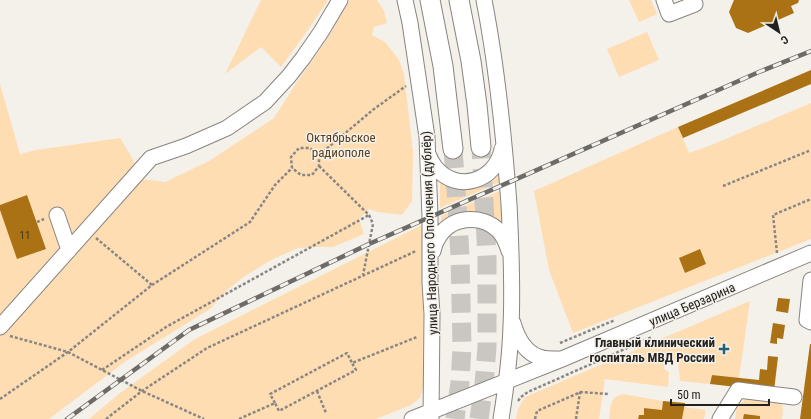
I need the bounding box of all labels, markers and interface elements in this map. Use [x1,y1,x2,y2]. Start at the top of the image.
north arrow [759,12,799,52]
text: С [778,33,791,47]
park label: Октябрьское радиополе [306,130,376,160]
street label: улица Народного Ополчения (дублёр) [418,131,441,335]
house number: 11 [20,229,30,242]
street label: улица Берзарина [647,280,737,329]
place label: Главный клинический госпиталь МВД России [590,335,715,365]
marker: Главный клинический госпиталь МВД России [718,343,730,355]
scale bar [671,381,769,407]
text: 50 m [677,388,701,402]

